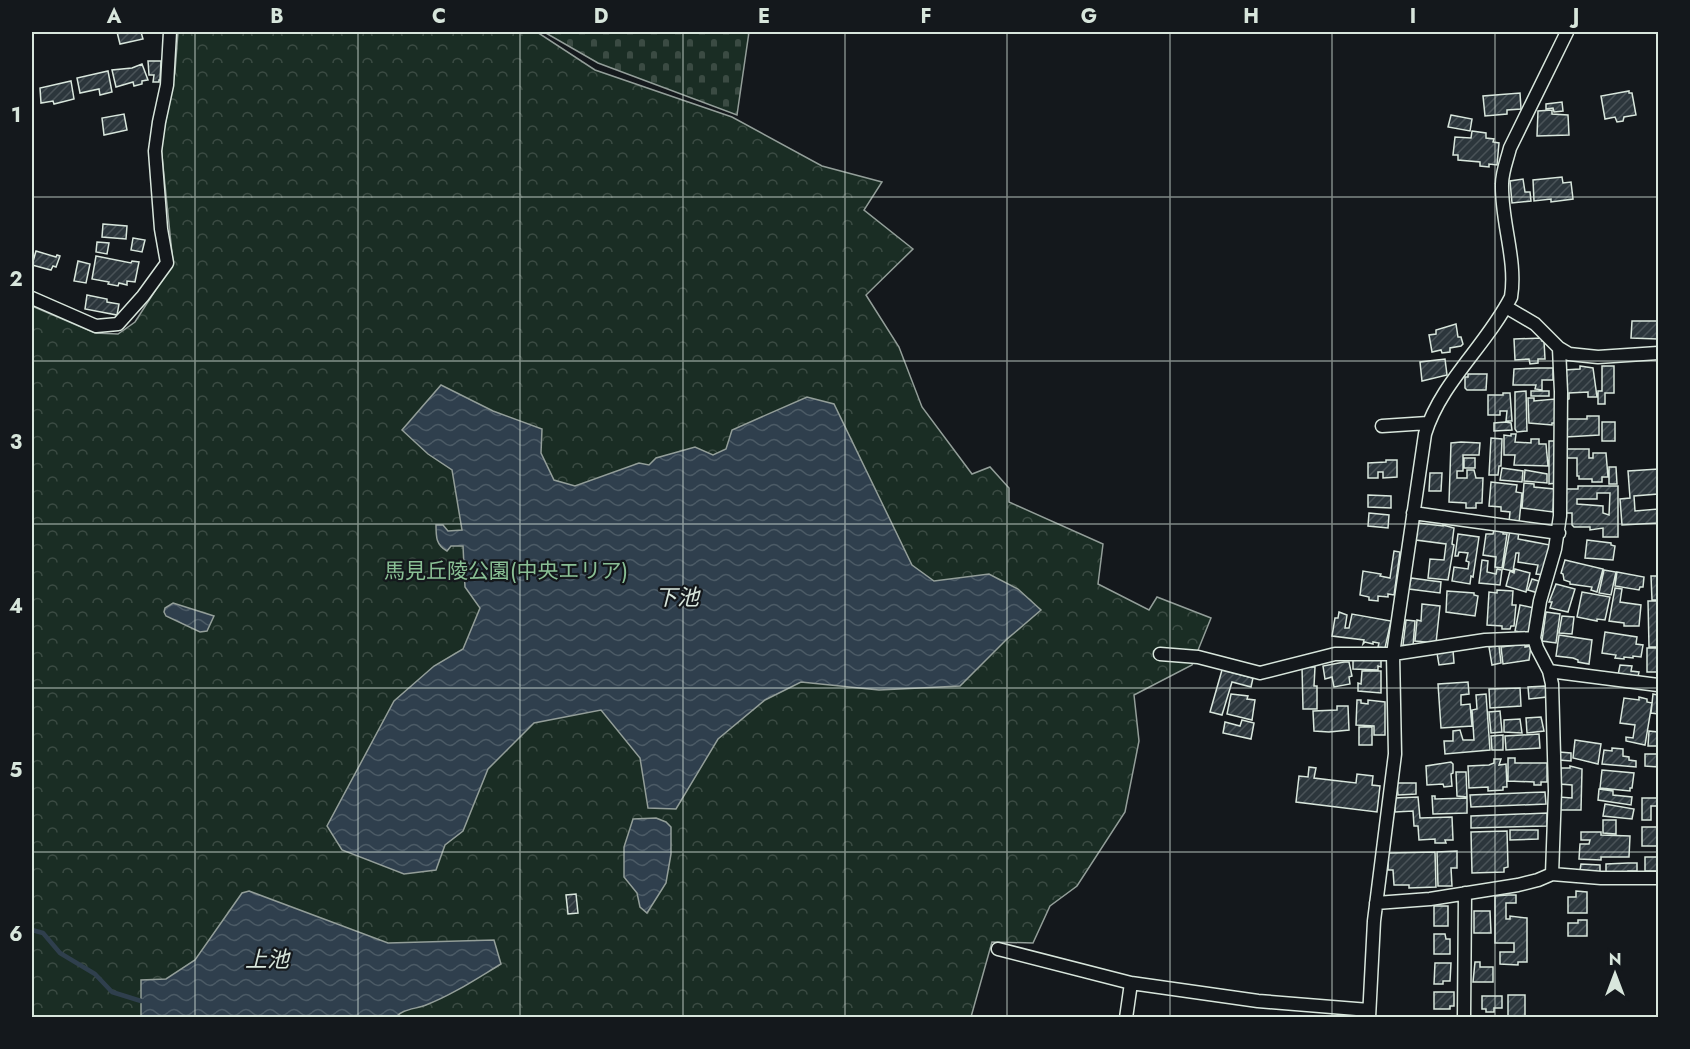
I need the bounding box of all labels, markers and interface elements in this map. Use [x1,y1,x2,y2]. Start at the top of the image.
text: A [106,2,122,31]
text: B [270,2,284,31]
text: C [432,2,446,31]
text: D [594,2,608,31]
text: E [758,2,770,31]
text: F [920,2,932,31]
text: G [1081,2,1097,31]
text: H [1243,2,1259,31]
text: I [1410,2,1416,31]
text: J [1569,2,1579,31]
text: 1 [11,101,21,130]
text: 2 [9,265,23,294]
text: 3 [10,428,22,457]
park label: 馬見丘陵公園(中央エリア) [384,556,628,586]
water label: 下池 [655,581,701,613]
text: 4 [9,592,23,621]
text: 5 [10,756,23,785]
text: 6 [9,920,23,949]
water label: 上池 [245,943,291,975]
north arrow [1585,944,1645,1004]
text: N [1609,948,1621,971]

